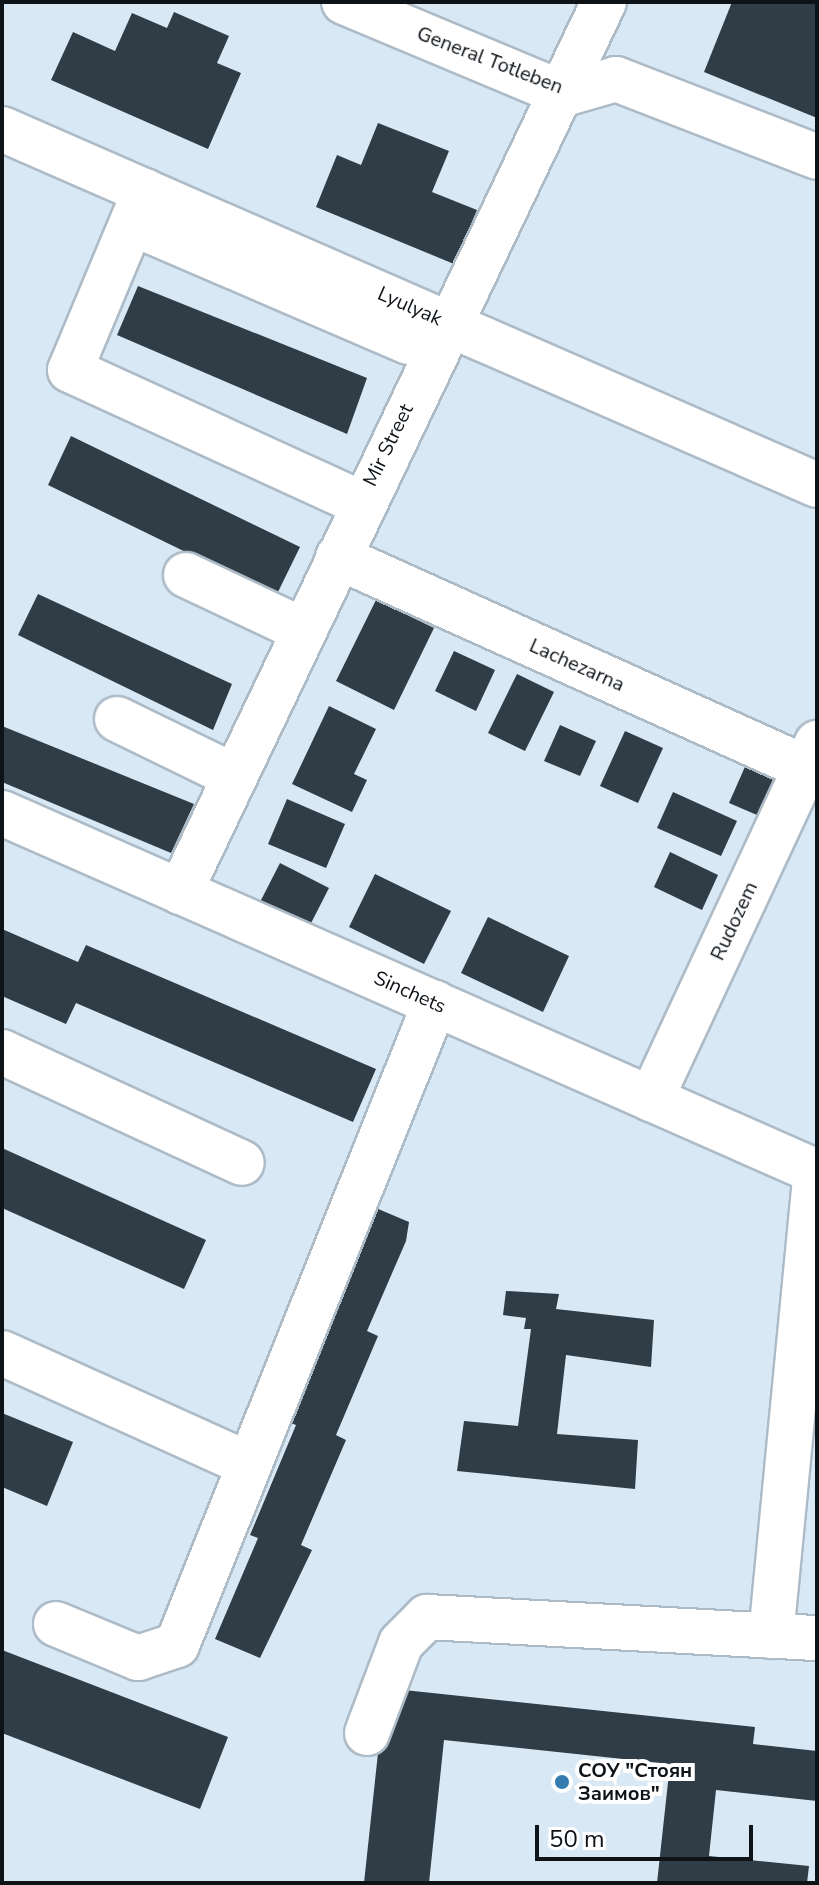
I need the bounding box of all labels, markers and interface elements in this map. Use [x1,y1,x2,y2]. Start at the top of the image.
street label: General Totleben [414,21,566,99]
street label: Lyulyak [374,281,446,331]
street label: Mir Street [358,400,418,490]
street label: Lachezarna [526,633,628,697]
street label: Rudozem [705,878,763,964]
street label: Sinchets [370,966,450,1018]
place label: СОУ "Стоян Заимов" [578,1758,692,1805]
marker: СОУ "Стоян Заимов" [553,1773,571,1791]
scale bar [539,1809,757,1859]
text: 50 m [549,1823,605,1855]

